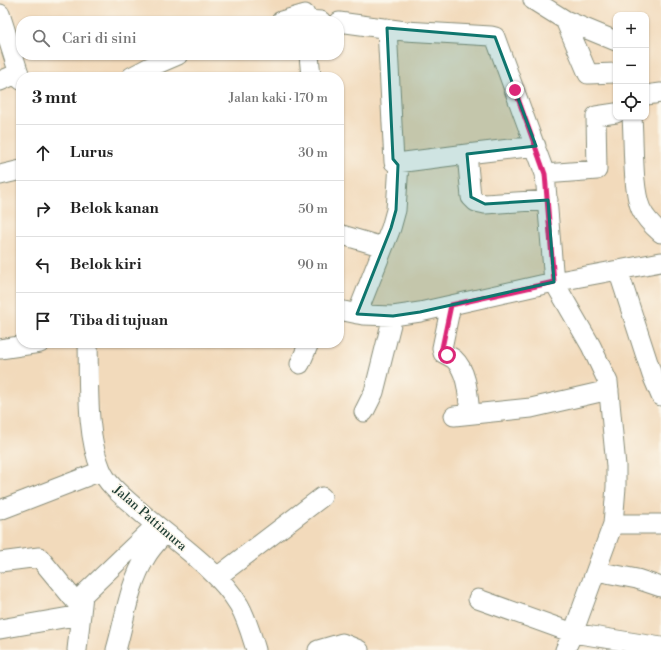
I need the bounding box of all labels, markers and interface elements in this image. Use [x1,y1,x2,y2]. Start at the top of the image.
map controls [613,12,649,120]
button: + [613,12,649,48]
search box [16,16,344,60]
icon: search [30,27,52,49]
text: Cari di sini [62,29,137,48]
button: − [613,48,649,84]
route end [506,81,524,99]
button: locate [613,84,649,120]
text: 3 mnt [32,87,77,109]
text: Jalan kaki · 170 m [229,90,328,106]
icon: ahead [32,142,54,164]
text: Lurus [70,143,113,162]
text: 30 m [298,145,328,161]
icon: right [32,198,54,220]
text: Belok kanan [70,199,159,218]
text: 50 m [298,201,328,217]
icon: left [32,254,54,276]
text: Belok kiri [70,255,141,274]
text: 90 m [297,257,328,273]
icon: arrive [32,310,54,332]
text: Tiba di tujuan [70,311,168,330]
route start [438,346,456,364]
street label: Jalan Pattimura [109,481,190,555]

